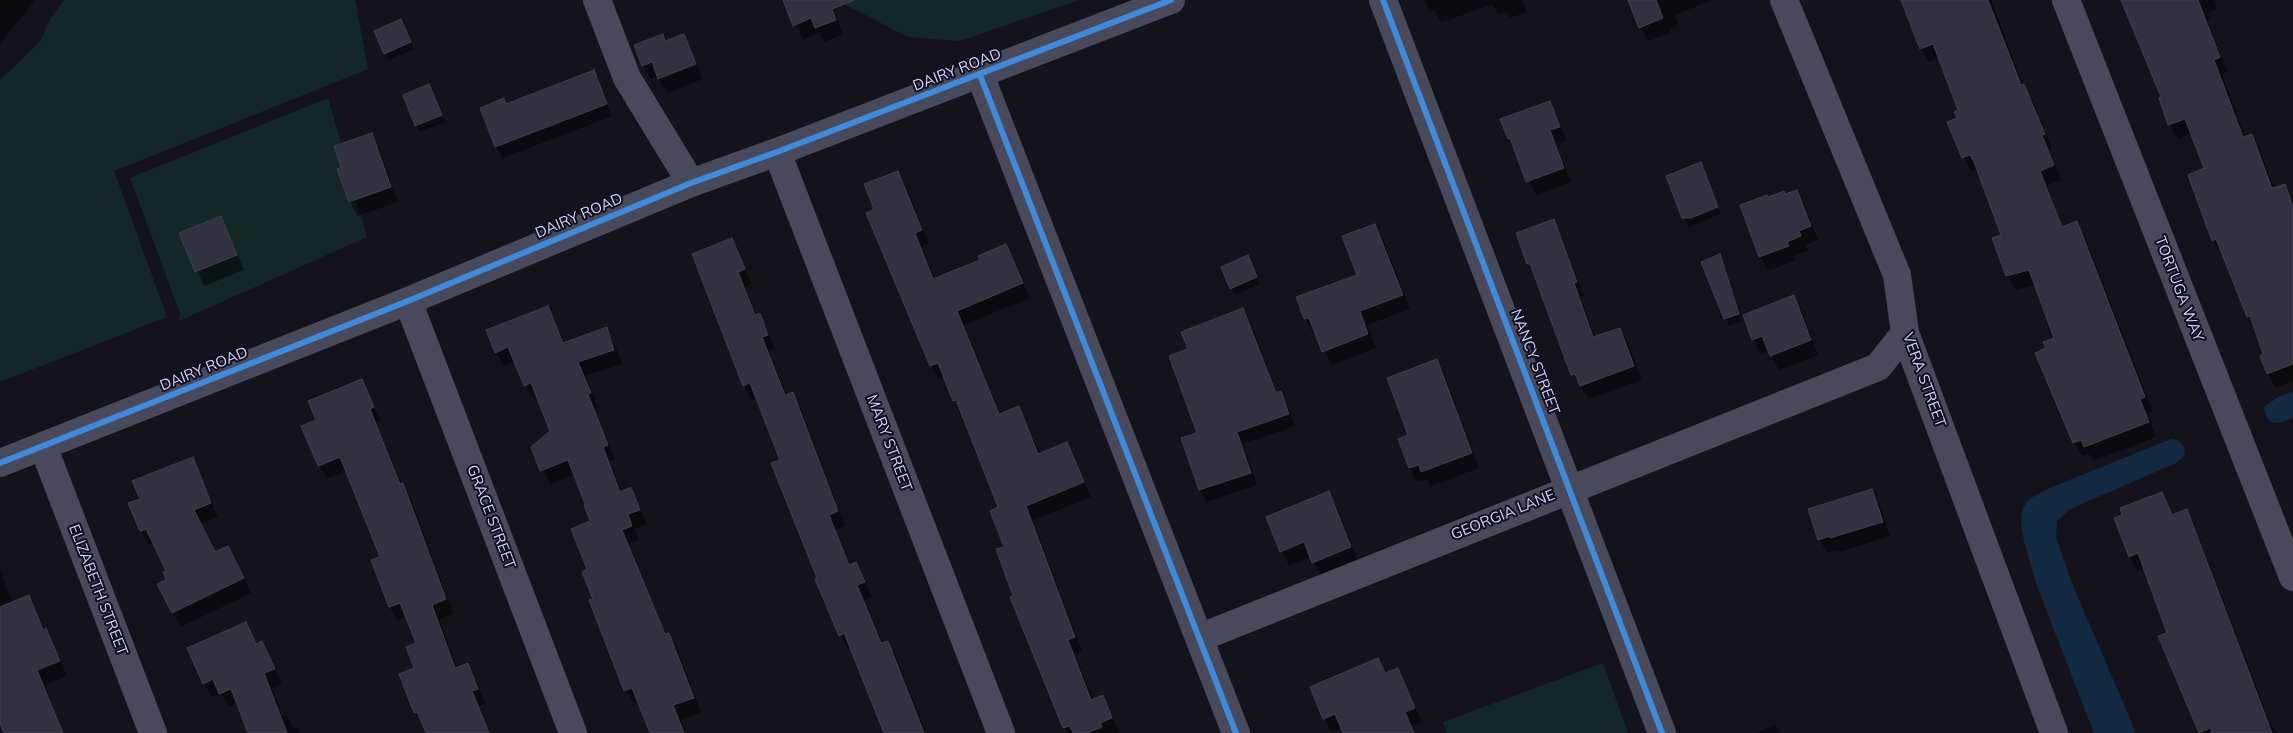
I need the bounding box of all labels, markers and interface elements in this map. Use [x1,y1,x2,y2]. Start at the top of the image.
street label: DAIRY ROAD [910,45,1004,95]
street label: DAIRY ROAD [533,190,625,242]
street label: TORTUGA WAY [2151,234,2207,344]
street label: NANCY STREET [1507,307,1563,417]
street label: VERA STREET [1899,330,1949,430]
street label: DAIRY ROAD [157,343,251,395]
street label: MARY STREET [862,392,916,494]
street label: GRACE STREET [463,462,519,572]
street label: GEORGIA LANE [1448,486,1558,544]
street label: ELIZABETH STREET [65,522,131,658]

